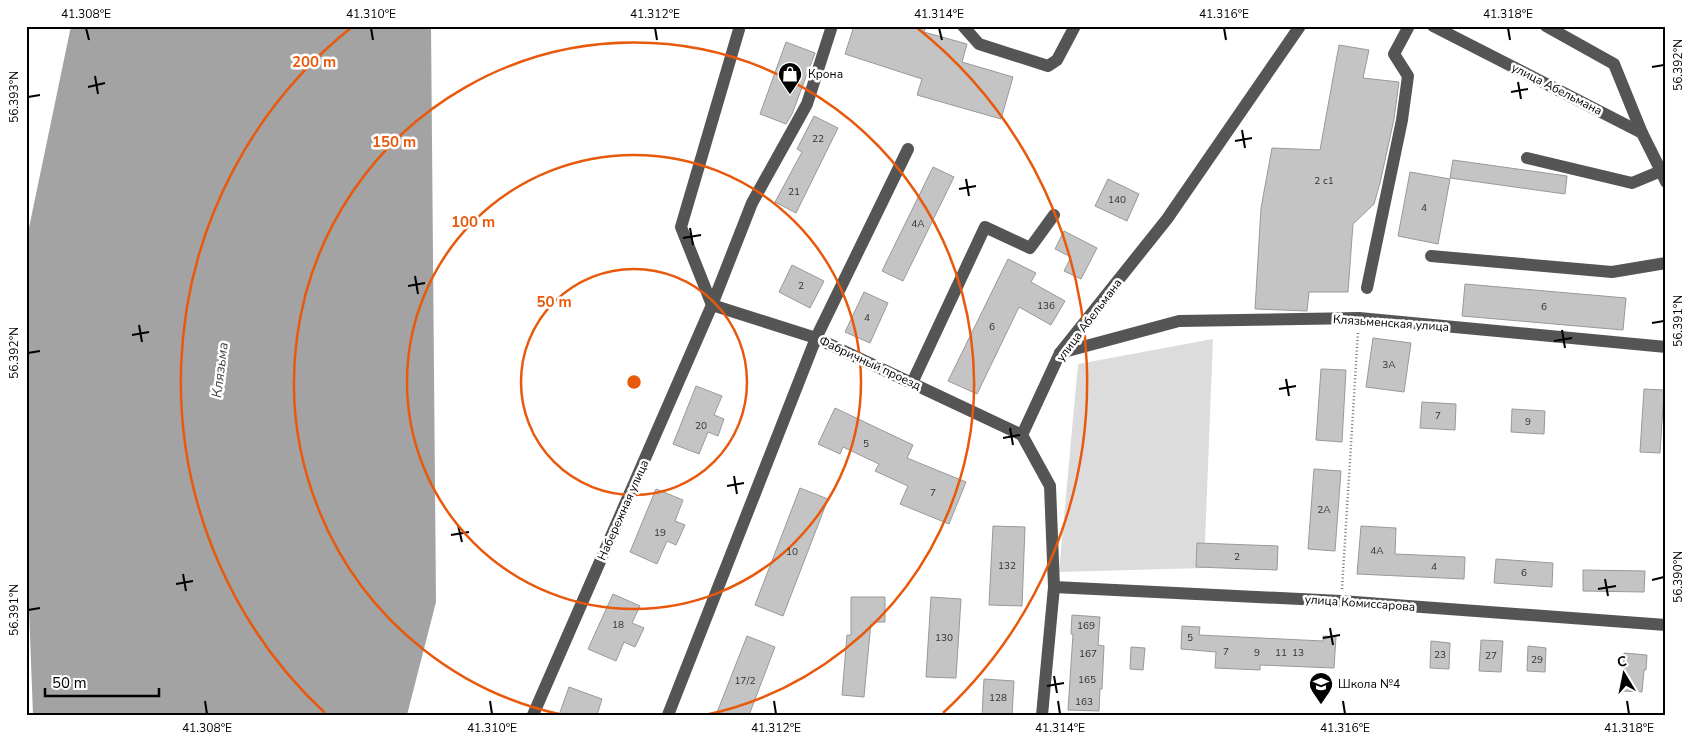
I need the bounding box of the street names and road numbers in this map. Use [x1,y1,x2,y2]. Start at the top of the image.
street label: улица Абельмана [1509,59,1605,119]
street label: улица Абельмана [1053,275,1125,365]
street label: Клязьменская улица [1332,311,1450,335]
street label: Фабричный проезд [816,332,924,394]
street label: Набережная улица [594,457,652,563]
street label: улица Комиссарова [1304,591,1416,615]

